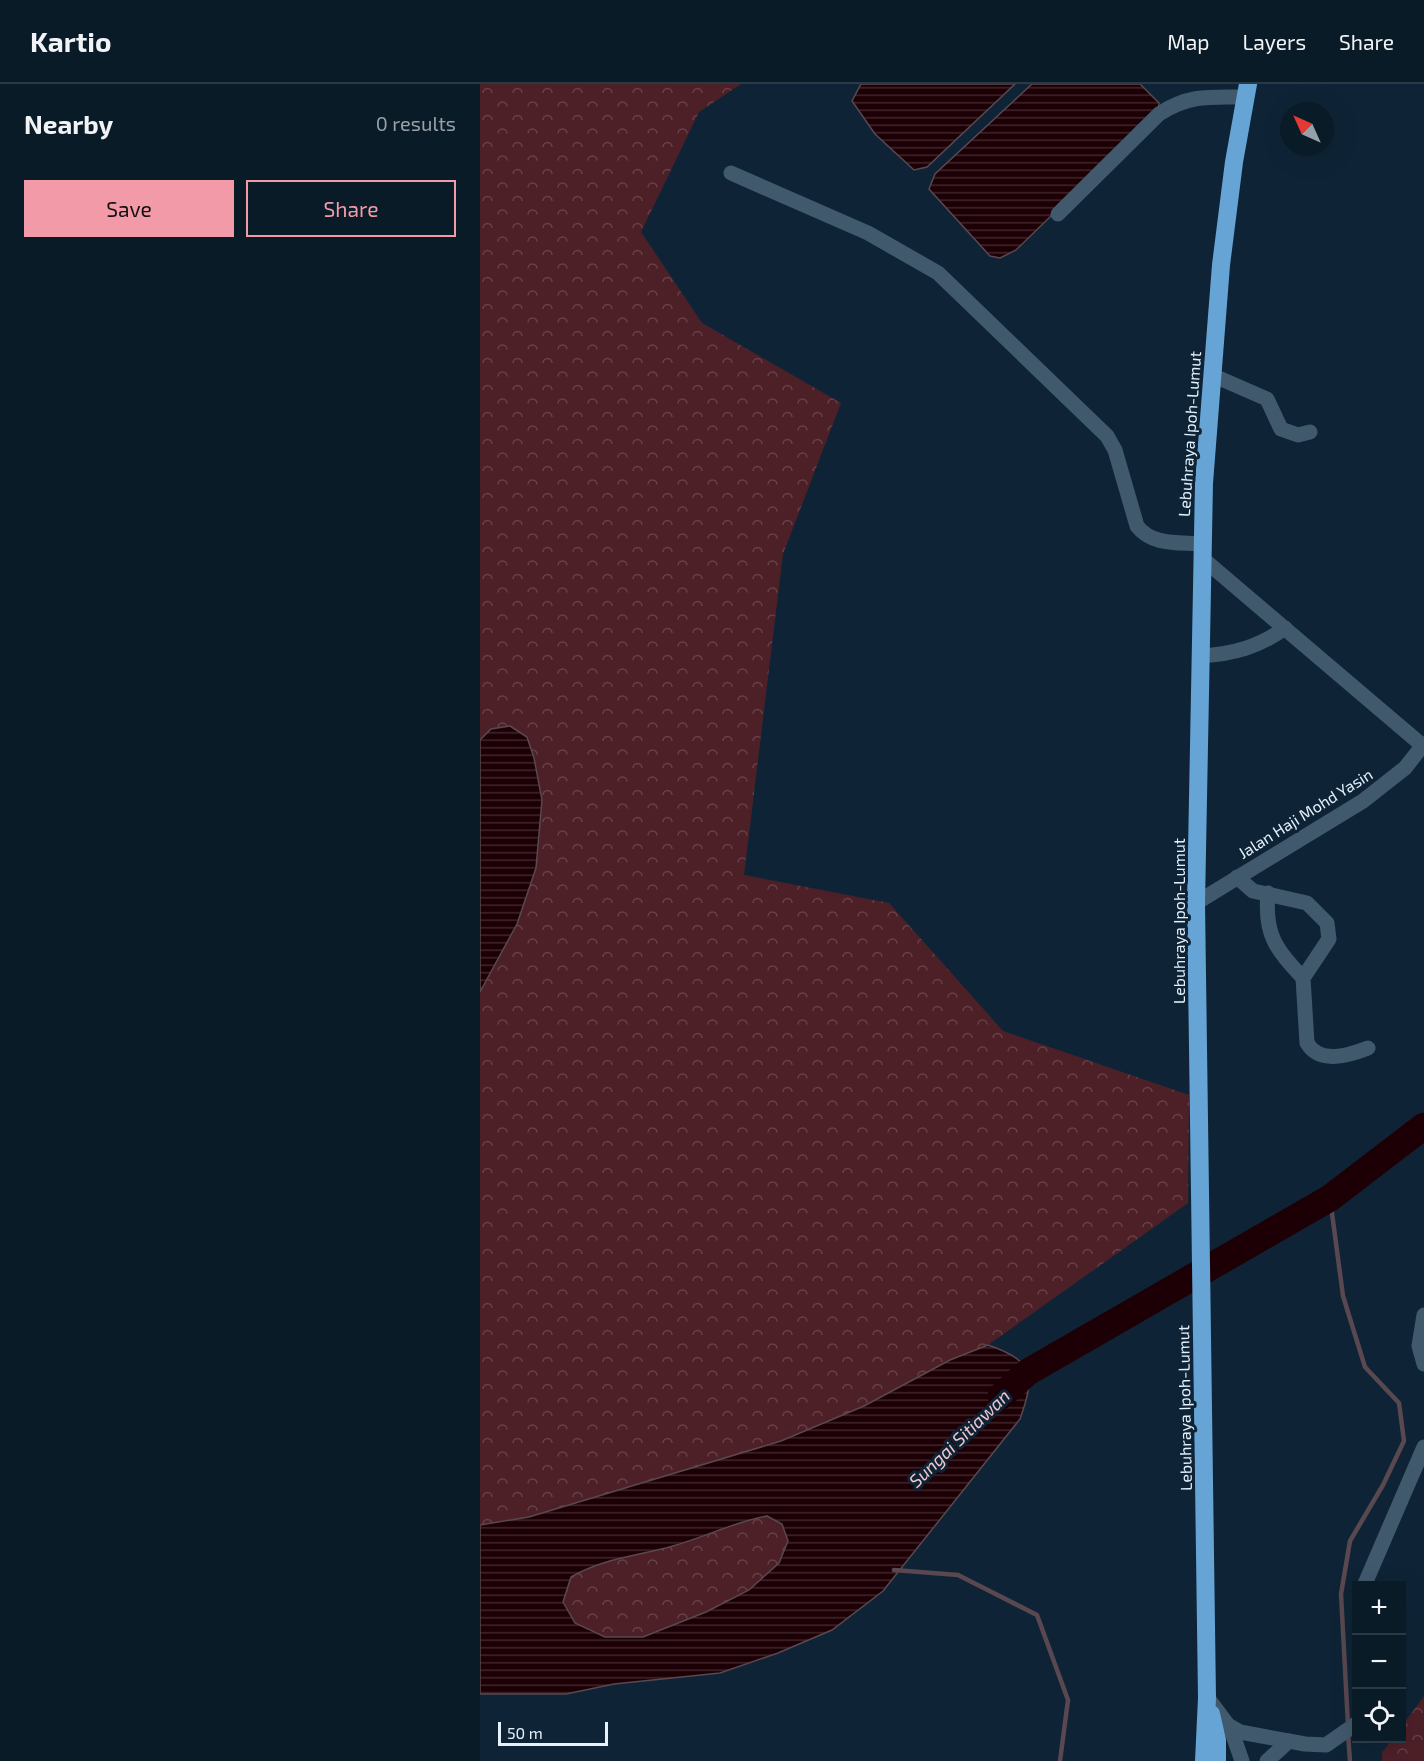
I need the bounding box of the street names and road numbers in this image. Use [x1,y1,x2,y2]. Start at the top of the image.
street label: Lebuhraya Ipoh-Lumut [1174,351,1204,517]
street label: Jalan Haji Mohd Yasin [1234,764,1376,863]
street label: Lebuhraya Ipoh-Lumut [1169,838,1188,1004]
street label: Lebuhraya Ipoh-Lumut [1173,1325,1195,1491]

